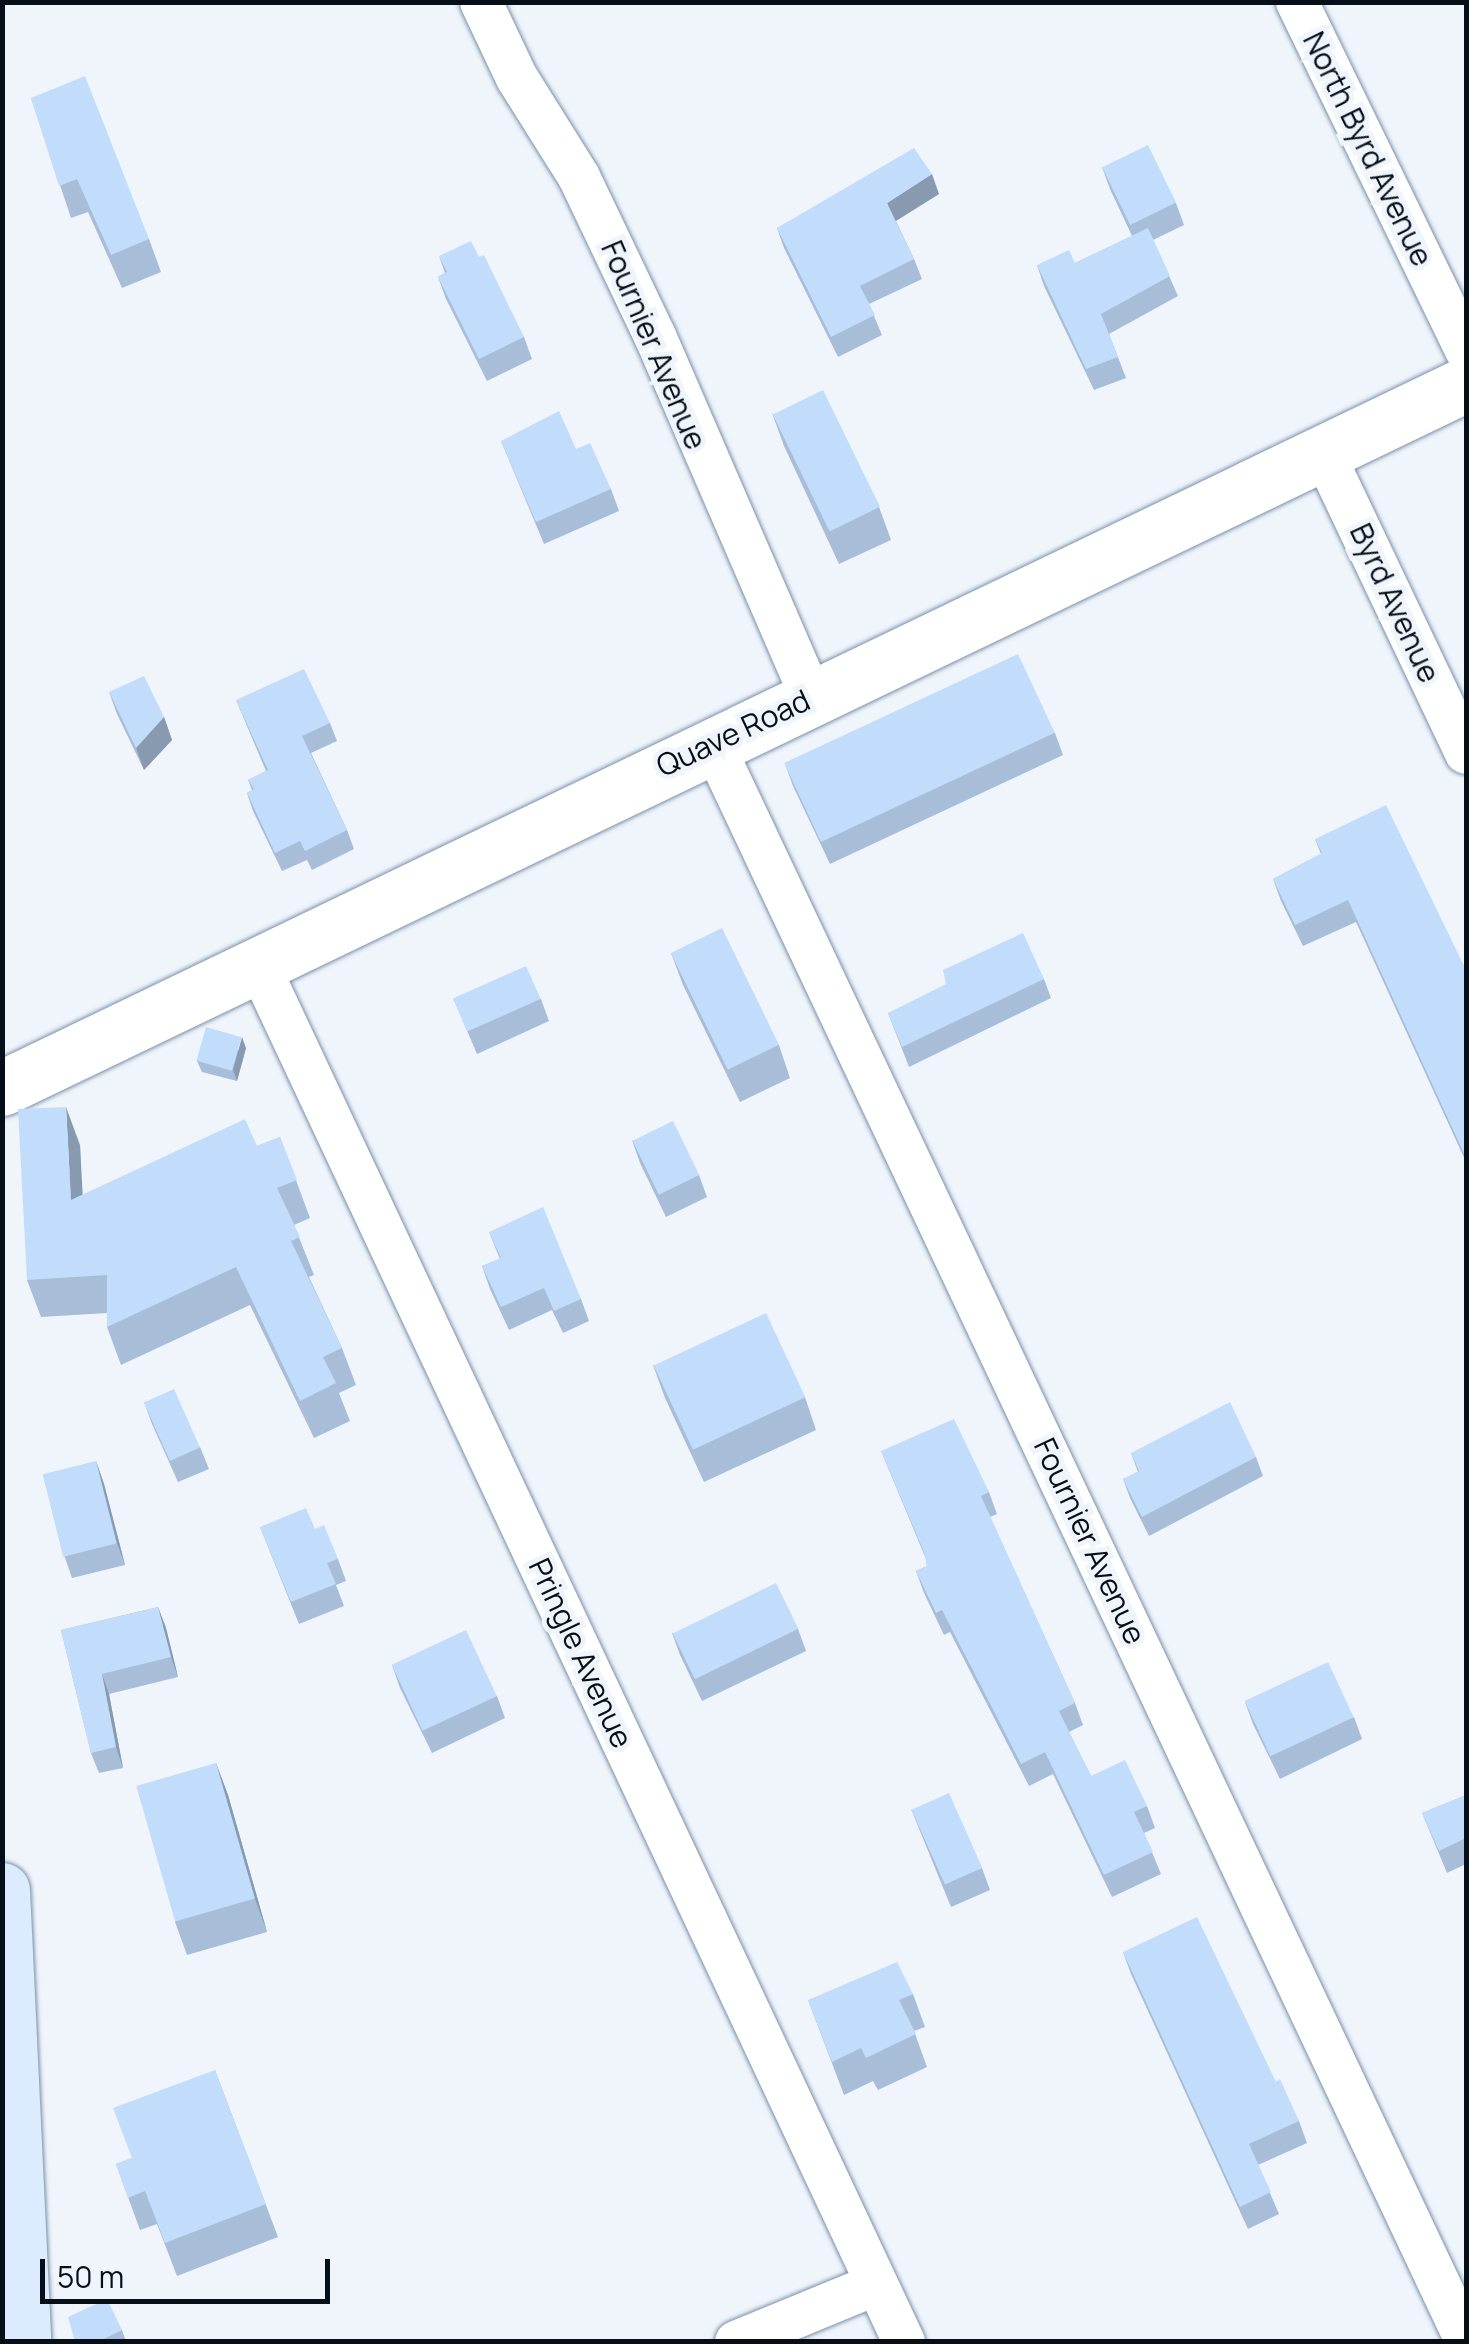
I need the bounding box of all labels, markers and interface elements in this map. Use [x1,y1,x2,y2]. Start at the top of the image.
street label: North Byrd Avenue [1296,26,1440,272]
street label: Fournier Avenue [594,235,714,455]
street label: Byrd Avenue [1343,518,1447,688]
street label: Quave Road [651,682,815,784]
street label: Fournier Avenue [1027,1432,1153,1650]
street label: Pringle Avenue [521,1553,641,1753]
scale bar [45,2239,335,2301]
text: 50 m [57,2256,124,2297]

